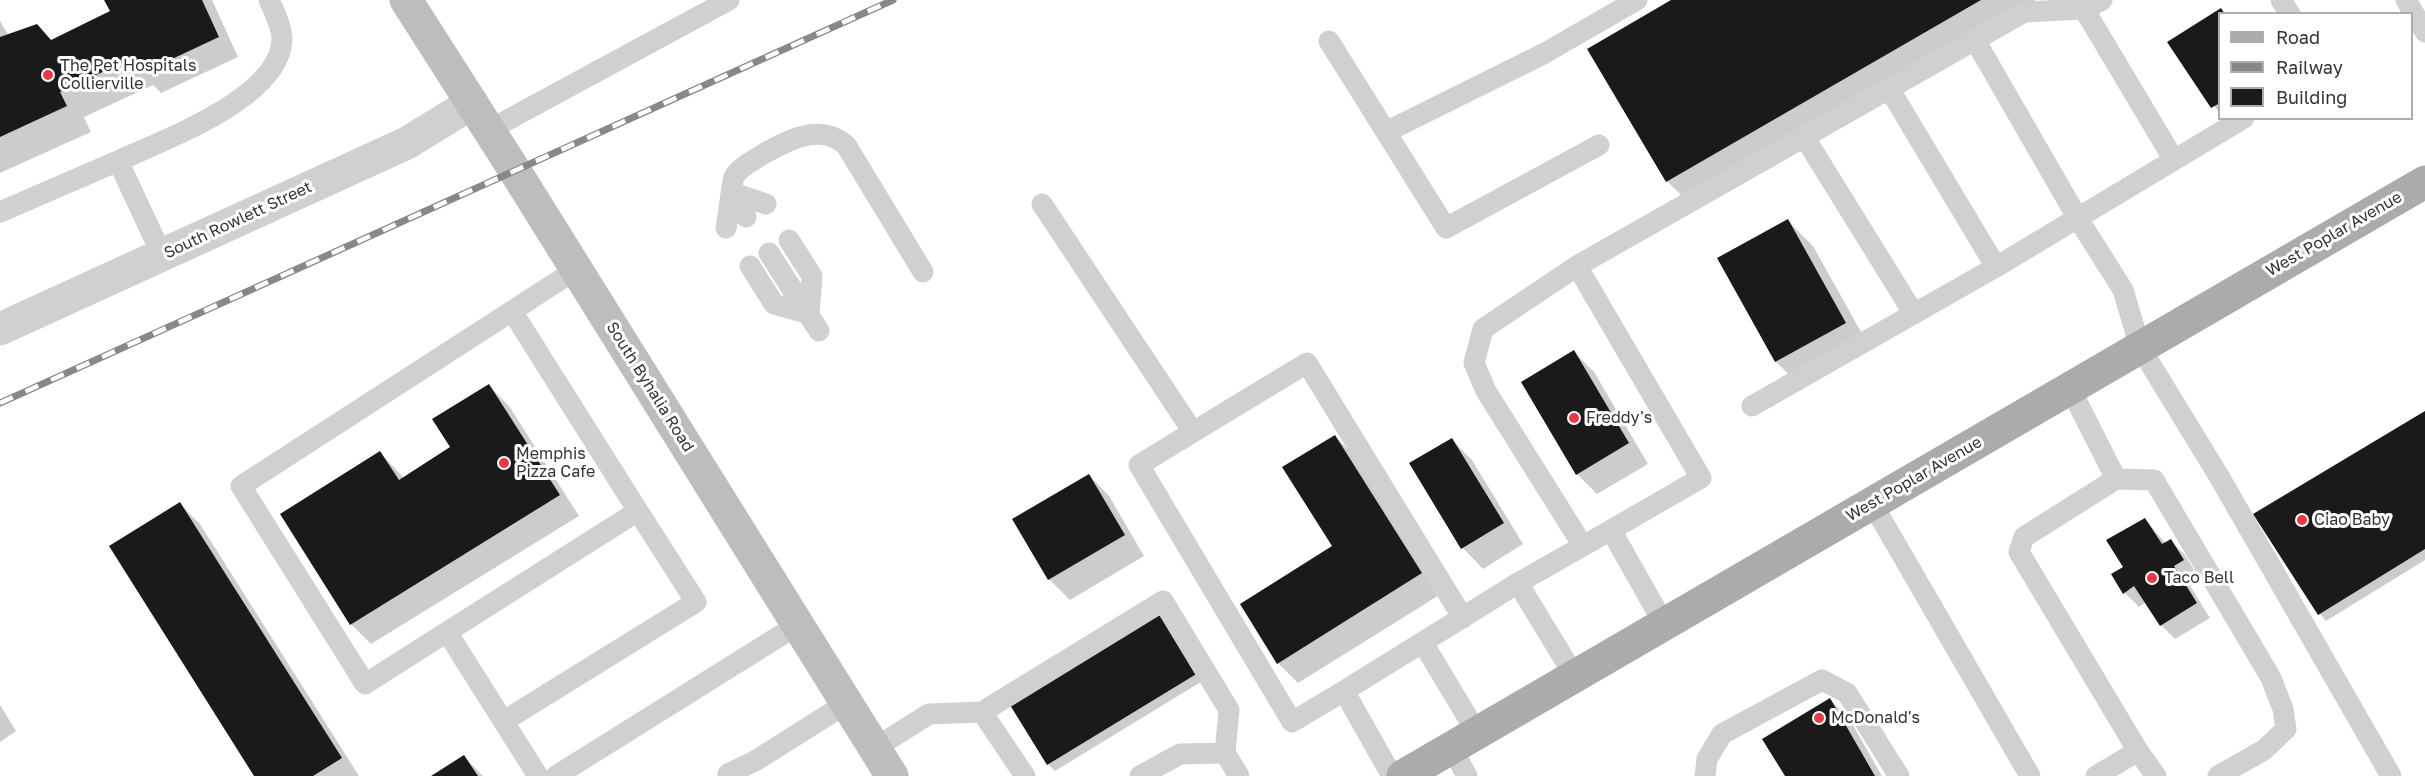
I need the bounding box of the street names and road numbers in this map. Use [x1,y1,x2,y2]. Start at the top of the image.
street label: South Rowlett Street [161,177,315,263]
street label: West Poplar Avenue [2263,187,2405,281]
street label: South Byhalia Road [602,318,698,456]
street label: West Poplar Avenue [1843,432,1985,526]

